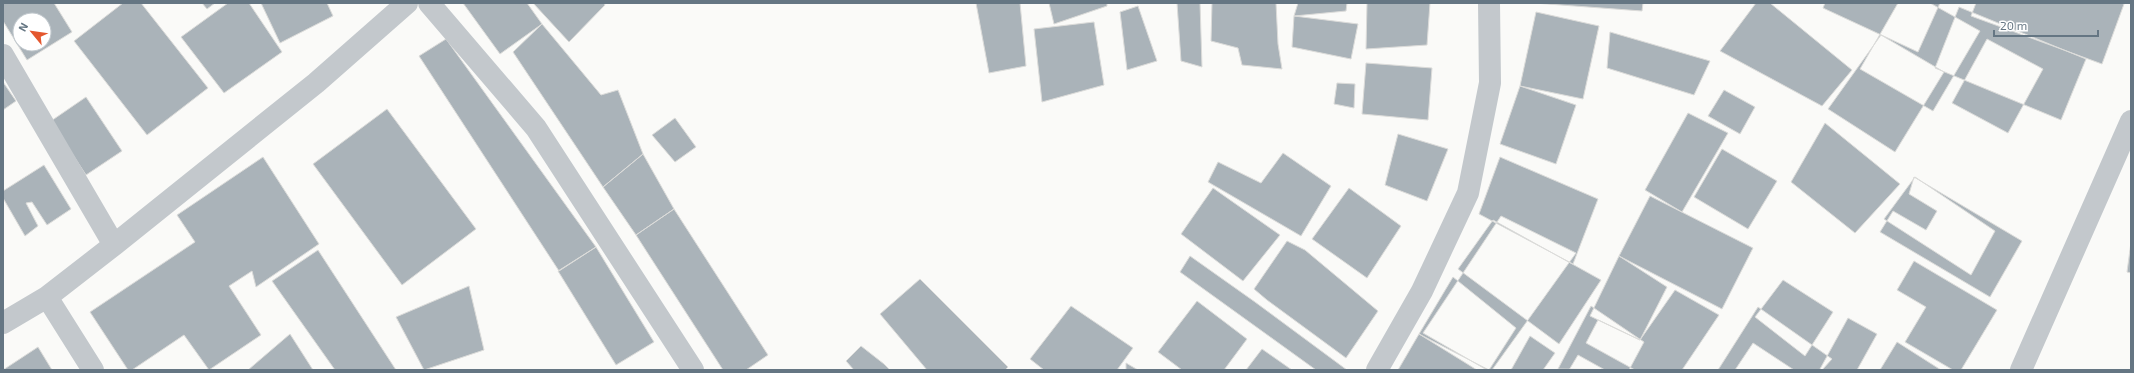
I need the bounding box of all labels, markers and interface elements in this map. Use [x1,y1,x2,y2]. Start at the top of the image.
north arrow [12,12,52,52]
scale bar [1994,12,2098,38]
text: 20 m [2000,18,2027,32]
text: N [15,20,30,34]

